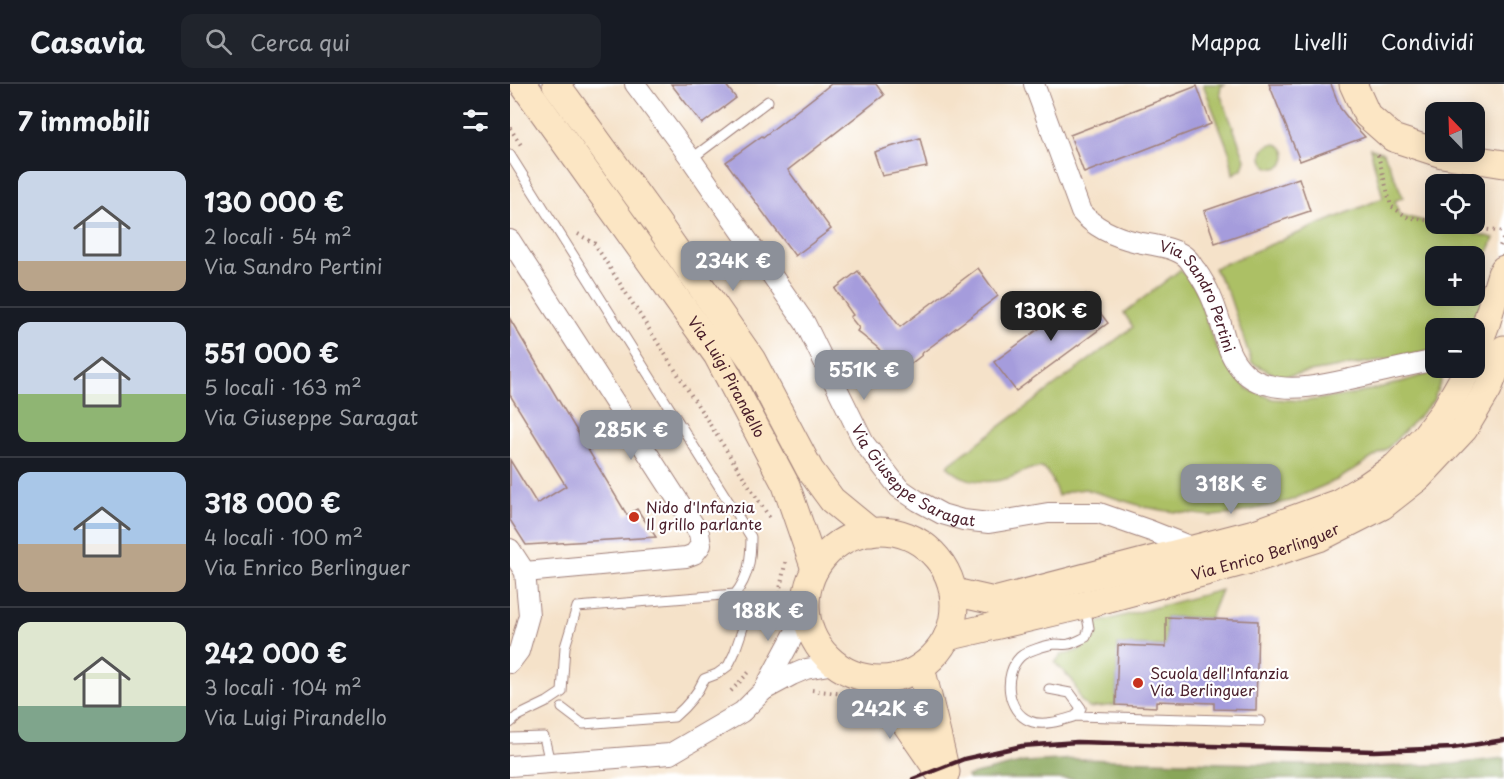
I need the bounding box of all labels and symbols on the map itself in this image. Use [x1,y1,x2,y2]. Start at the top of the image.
north arrow [1425,102,1485,162]
street label: Via Sandro Pertini [1157,233,1242,356]
pin: 234K € [684,241,782,292]
pin: 130K € [1002,291,1100,342]
street label: Via Luigi Pirandello [683,311,772,441]
pin: 551K € [815,350,913,401]
pin: 285K € [582,410,680,461]
street label: Via Giuseppe Saragat [846,420,977,531]
pin: 318K € [1182,464,1280,515]
place label: Nido d'Infanzia Il grillo parlante [646,495,762,535]
marker: Nido d'Infanzia Il grillo parlante [627,510,641,524]
street label: Via Enrico Berlinguer [1189,516,1343,585]
pin: 188K € [719,591,817,642]
place label: Scuola dell'Infanzia Via Berlinguer [1150,661,1289,701]
marker: Scuola dell'Infanzia Via Berlinguer [1131,676,1145,690]
pin: 242K € [841,689,939,740]

